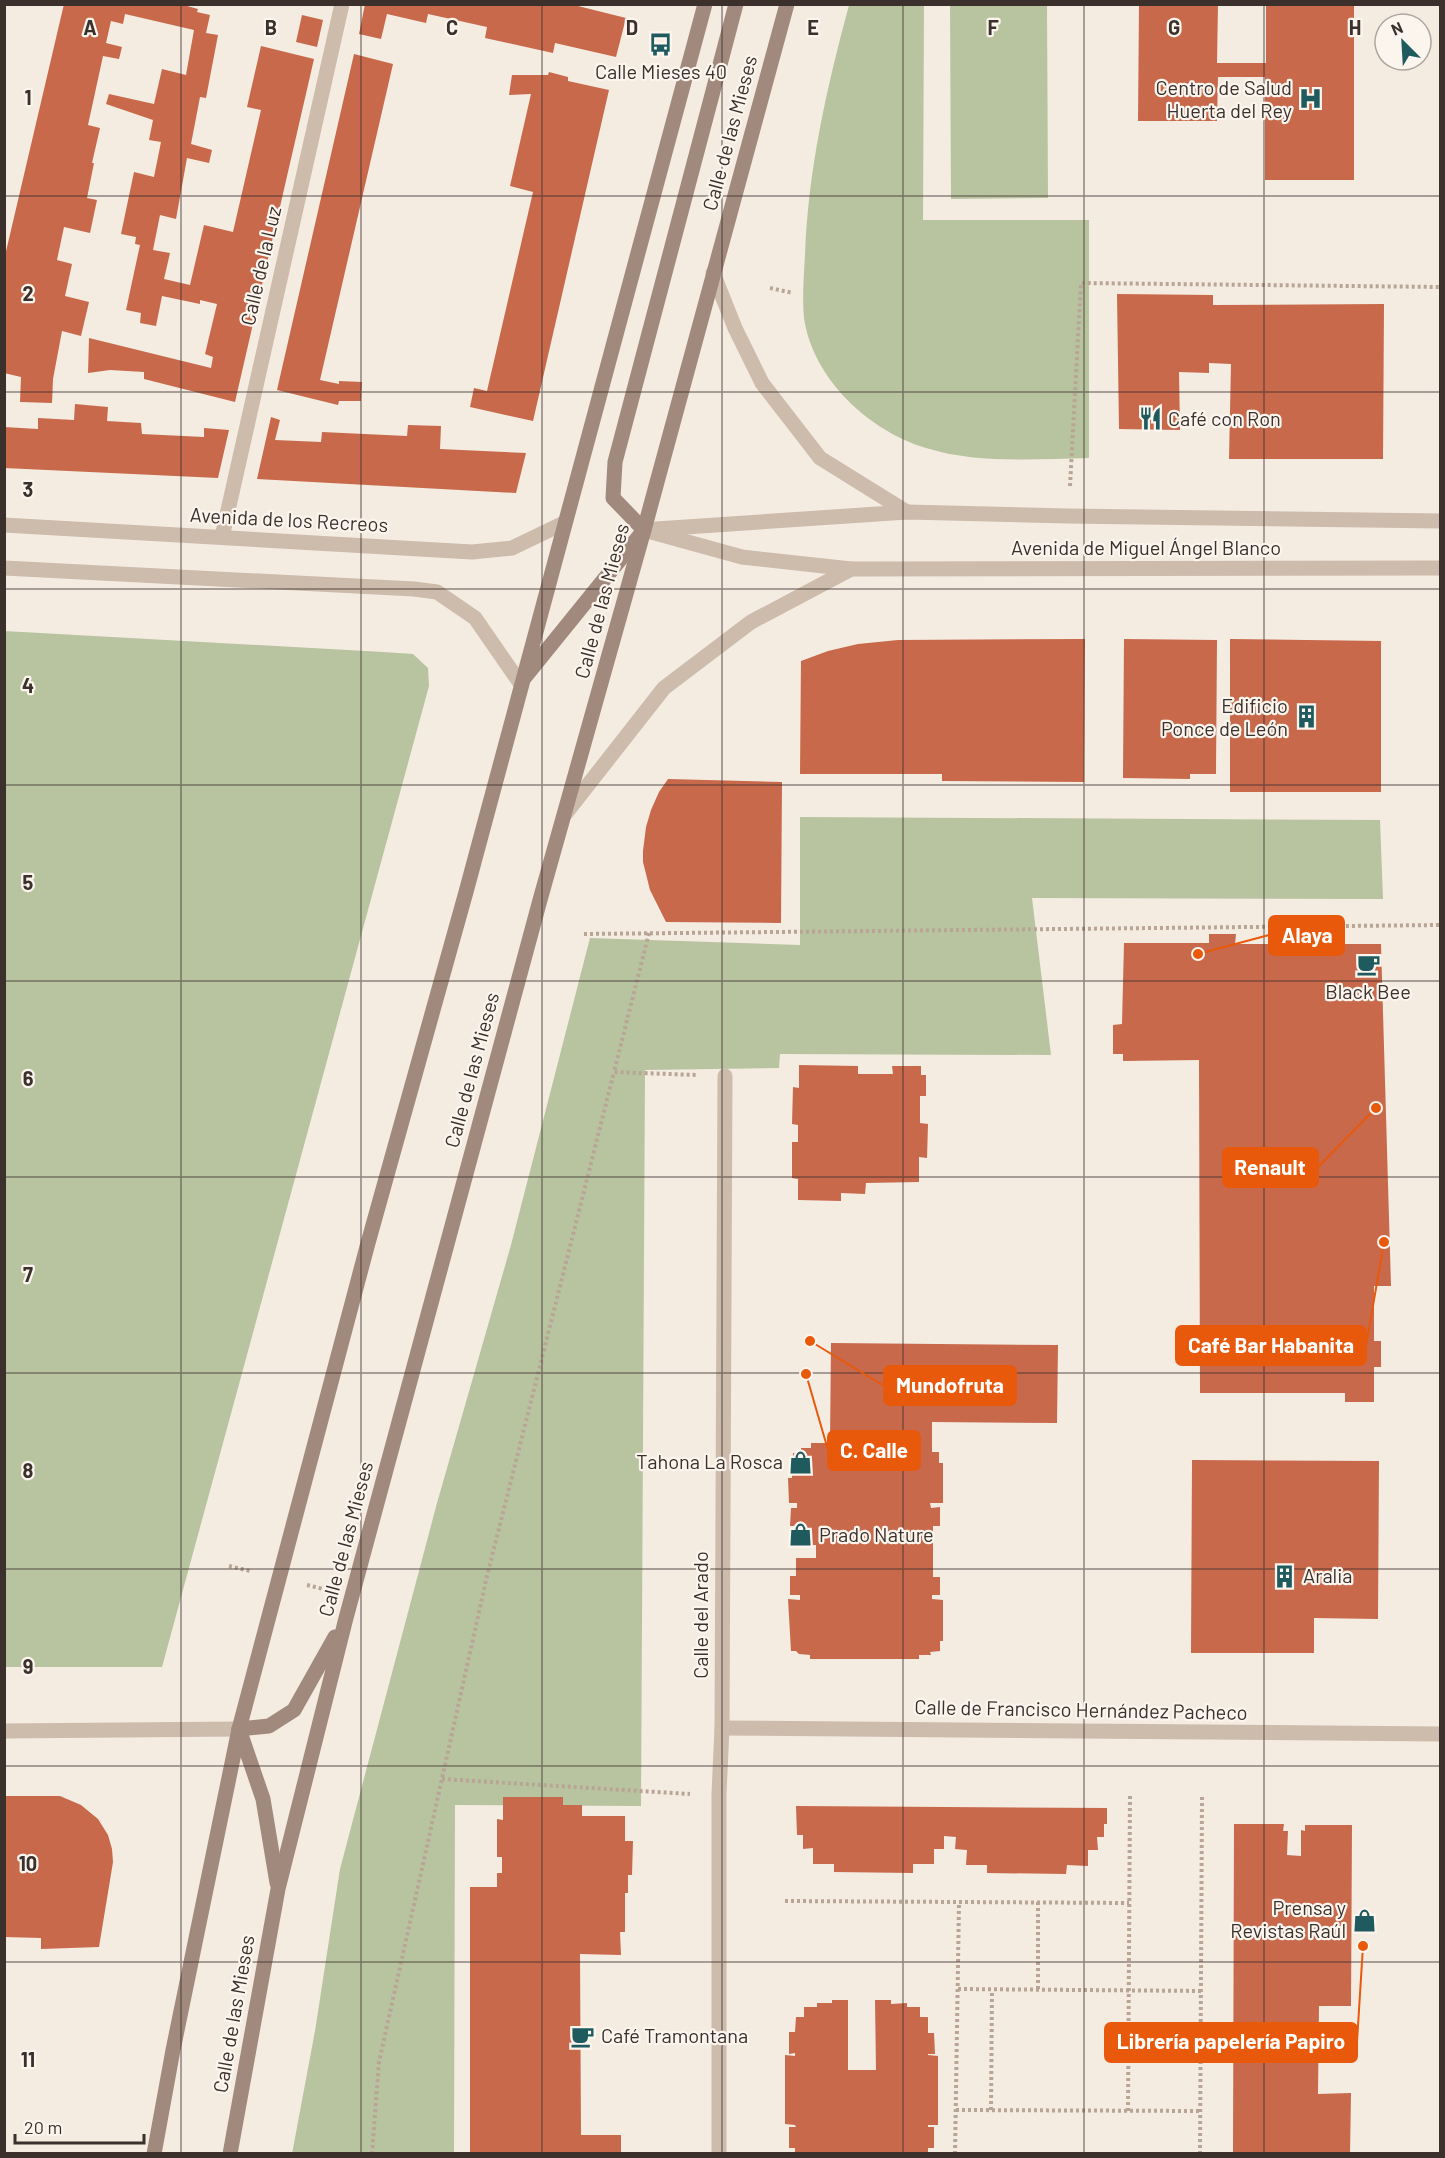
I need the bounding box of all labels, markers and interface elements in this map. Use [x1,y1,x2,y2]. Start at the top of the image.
north arrow [1373,12,1433,72]
text: A [83,15,97,39]
text: B [265,15,277,39]
text: C [446,15,458,39]
text: D [626,15,638,39]
text: E [807,15,819,39]
text: F [987,15,999,39]
text: G [1168,15,1180,39]
text: H [1349,15,1361,39]
text: N [1388,17,1405,39]
bus stop icon: Calle Mieses 40 [648,31,674,57]
street label: Calle de las Mieses [697,53,761,213]
place label: Calle Mieses 40 [595,59,727,83]
place label: Centro de Salud Huerta del Rey [1155,75,1292,122]
text: 1 [24,85,32,109]
hospital icon: Centro de Salud Huerta del Rey [1297,86,1323,112]
street label: Calle de la Luz [235,204,285,328]
text: 2 [22,281,34,305]
restaurant icon: Café con Ron [1137,406,1163,432]
place label: Café con Ron [1168,406,1281,430]
text: 3 [23,477,33,501]
street label: Avenida de los Recreos [189,502,389,536]
street label: Calle de las Mieses [569,521,633,681]
street label: Avenida de Miguel Ángel Blanco [1011,535,1281,559]
text: 4 [22,673,34,697]
place label: Edificio Ponce de León [1161,693,1288,740]
building icon: Edificio Ponce de León [1293,704,1319,730]
text: 5 [23,870,34,894]
callout: Alaya [1269,916,1344,955]
text: Alaya [1281,922,1333,947]
cafe icon: Black Bee [1355,951,1381,977]
place label: Black Bee [1325,979,1411,1003]
street label: Calle de las Mieses [439,990,503,1150]
text: 6 [23,1066,34,1090]
callout: Renault [1223,1148,1318,1187]
text: Renault [1234,1154,1306,1179]
text: 7 [23,1262,33,1286]
callout: Café Bar Habanita [1176,1326,1366,1365]
text: Café Bar Habanita [1188,1332,1354,1357]
callout: Mundofruta [884,1366,1016,1405]
text: Mundofruta [896,1372,1004,1397]
callout: C. Calle [828,1431,920,1470]
text: C. Calle [840,1437,908,1462]
place label: Tahona La Rosca [636,1449,783,1473]
shop icon: Tahona La Rosca [788,1449,814,1475]
text: 8 [23,1458,34,1482]
street label: Calle de las Mieses [313,1459,377,1619]
shop icon: Prado Nature [788,1522,814,1548]
place label: Prado Nature [819,1522,934,1546]
street label: Calle del Arado [688,1551,712,1679]
building icon: Aralia [1272,1563,1298,1589]
place label: Aralia [1303,1563,1353,1587]
text: 9 [23,1654,33,1678]
street label: Calle de Francisco Hernández Pacheco [914,1694,1248,1724]
text: 10 [19,1851,37,1875]
place label: Prensa y Revistas Raúl [1230,1895,1346,1942]
shop icon: Prensa y Revistas Raúl [1351,1907,1377,1933]
street label: Calle de las Mieses [207,1933,259,2095]
cafe icon: Café Tramontana [570,2023,596,2049]
place label: Café Tramontana [601,2023,748,2047]
callout: Librería papelería Papiro [1105,2023,1357,2062]
text: Librería papelería Papiro [1117,2028,1345,2053]
text: 11 [21,2047,35,2071]
scale bar [15,2107,144,2145]
text: 20 m [24,2116,62,2138]

